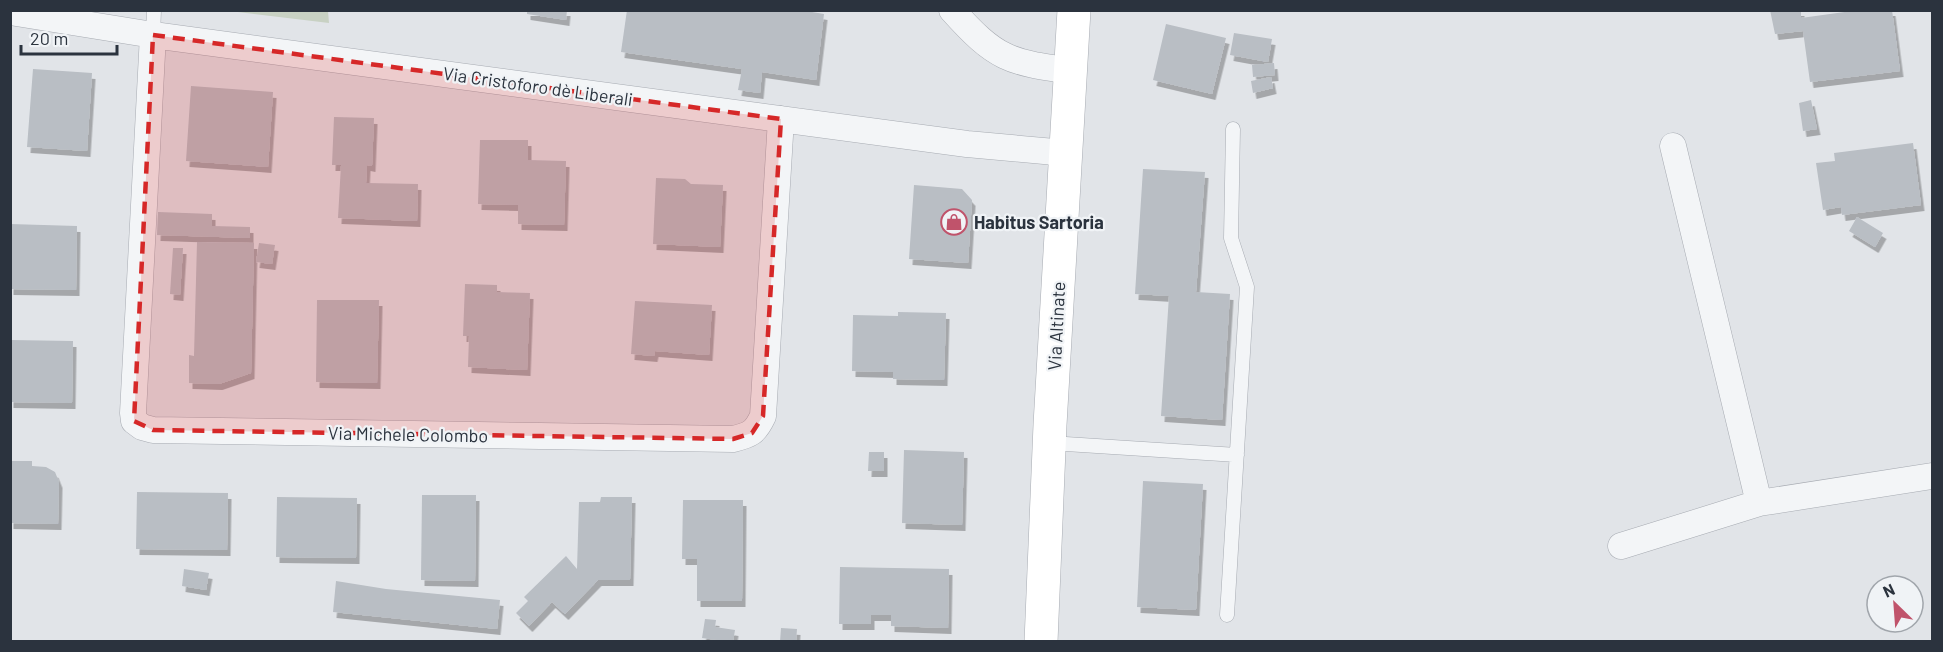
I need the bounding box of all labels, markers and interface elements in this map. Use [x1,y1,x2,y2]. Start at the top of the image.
scale bar [21,18,117,56]
text: 20 m [30,27,68,49]
street label: Via Cristoforo dè Liberali [442,62,634,110]
shop icon: Habitus Sartoria [939,207,969,237]
place label: Habitus Sartoria [974,211,1104,233]
street label: Via Altinate [1043,281,1069,371]
street label: Via Michele Colombo [328,422,488,446]
north arrow [1865,574,1925,634]
text: N [1880,579,1897,601]

